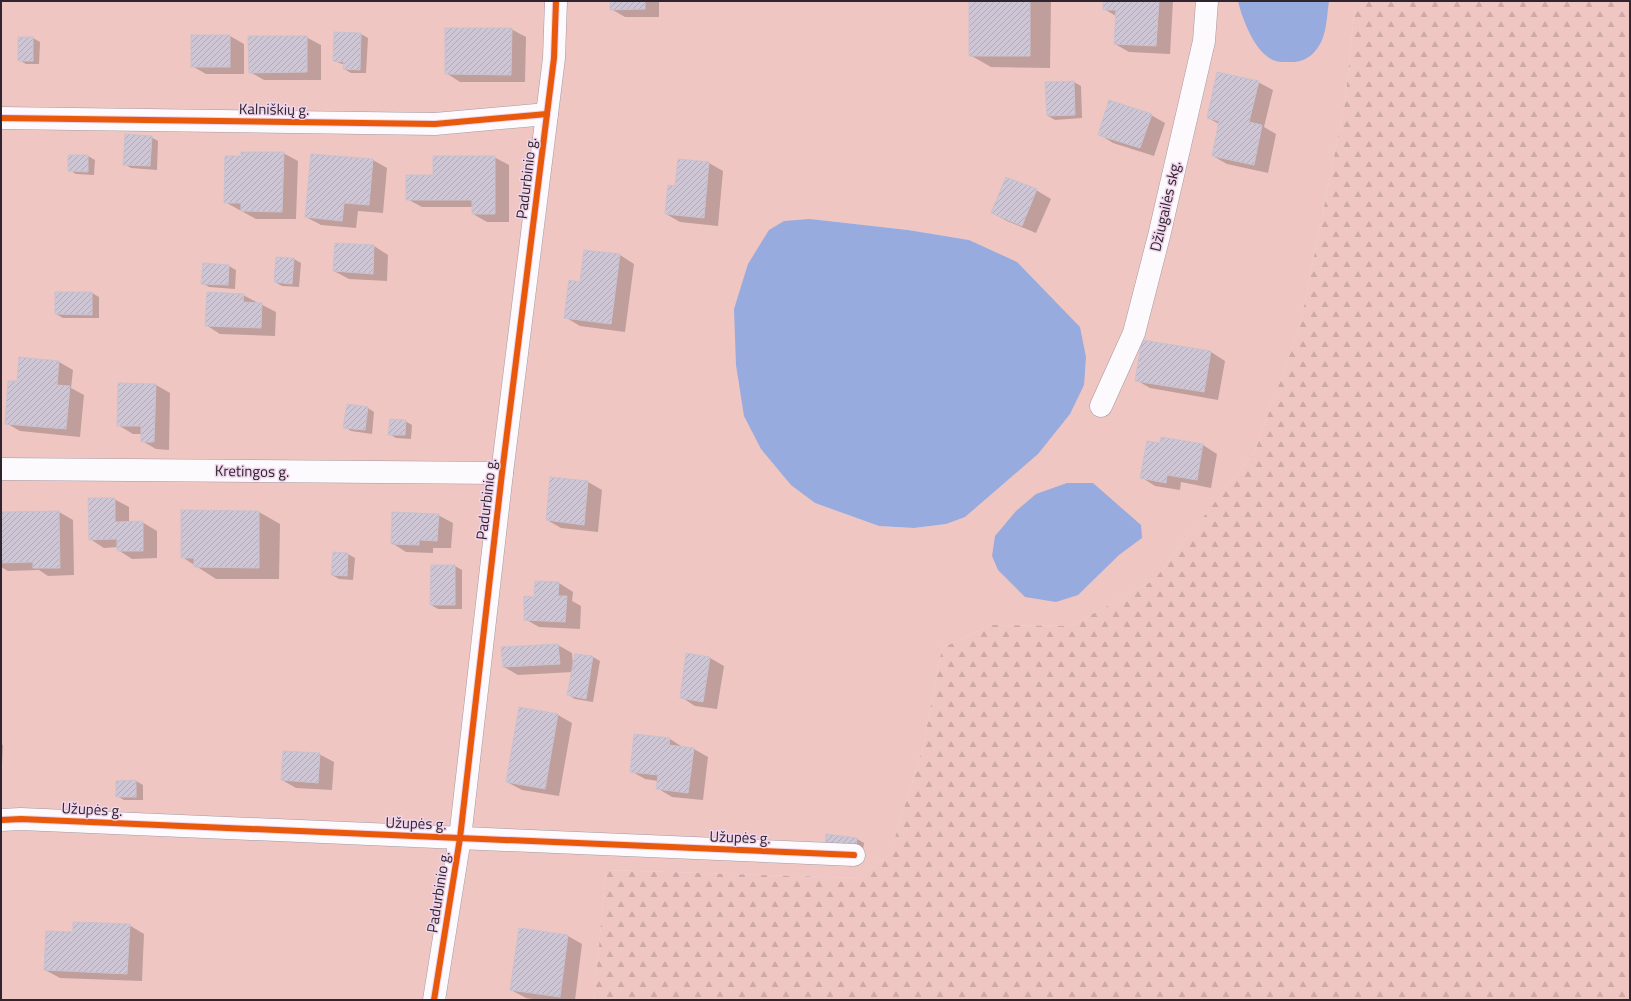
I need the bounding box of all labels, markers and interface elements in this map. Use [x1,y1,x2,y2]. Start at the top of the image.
street label: Kalniškių g. [239,97,309,121]
street label: Padurbinio g. [510,136,542,220]
street label: Džiugailės skg. [1143,158,1187,254]
street label: Padurbinio g. [470,457,502,541]
street label: Kretingos g. [215,459,289,483]
street label: Užupės g. [61,796,123,822]
street label: Užupės g. [385,810,447,836]
street label: Užupės g. [709,824,771,850]
street label: Padurbinio g. [420,850,456,934]

